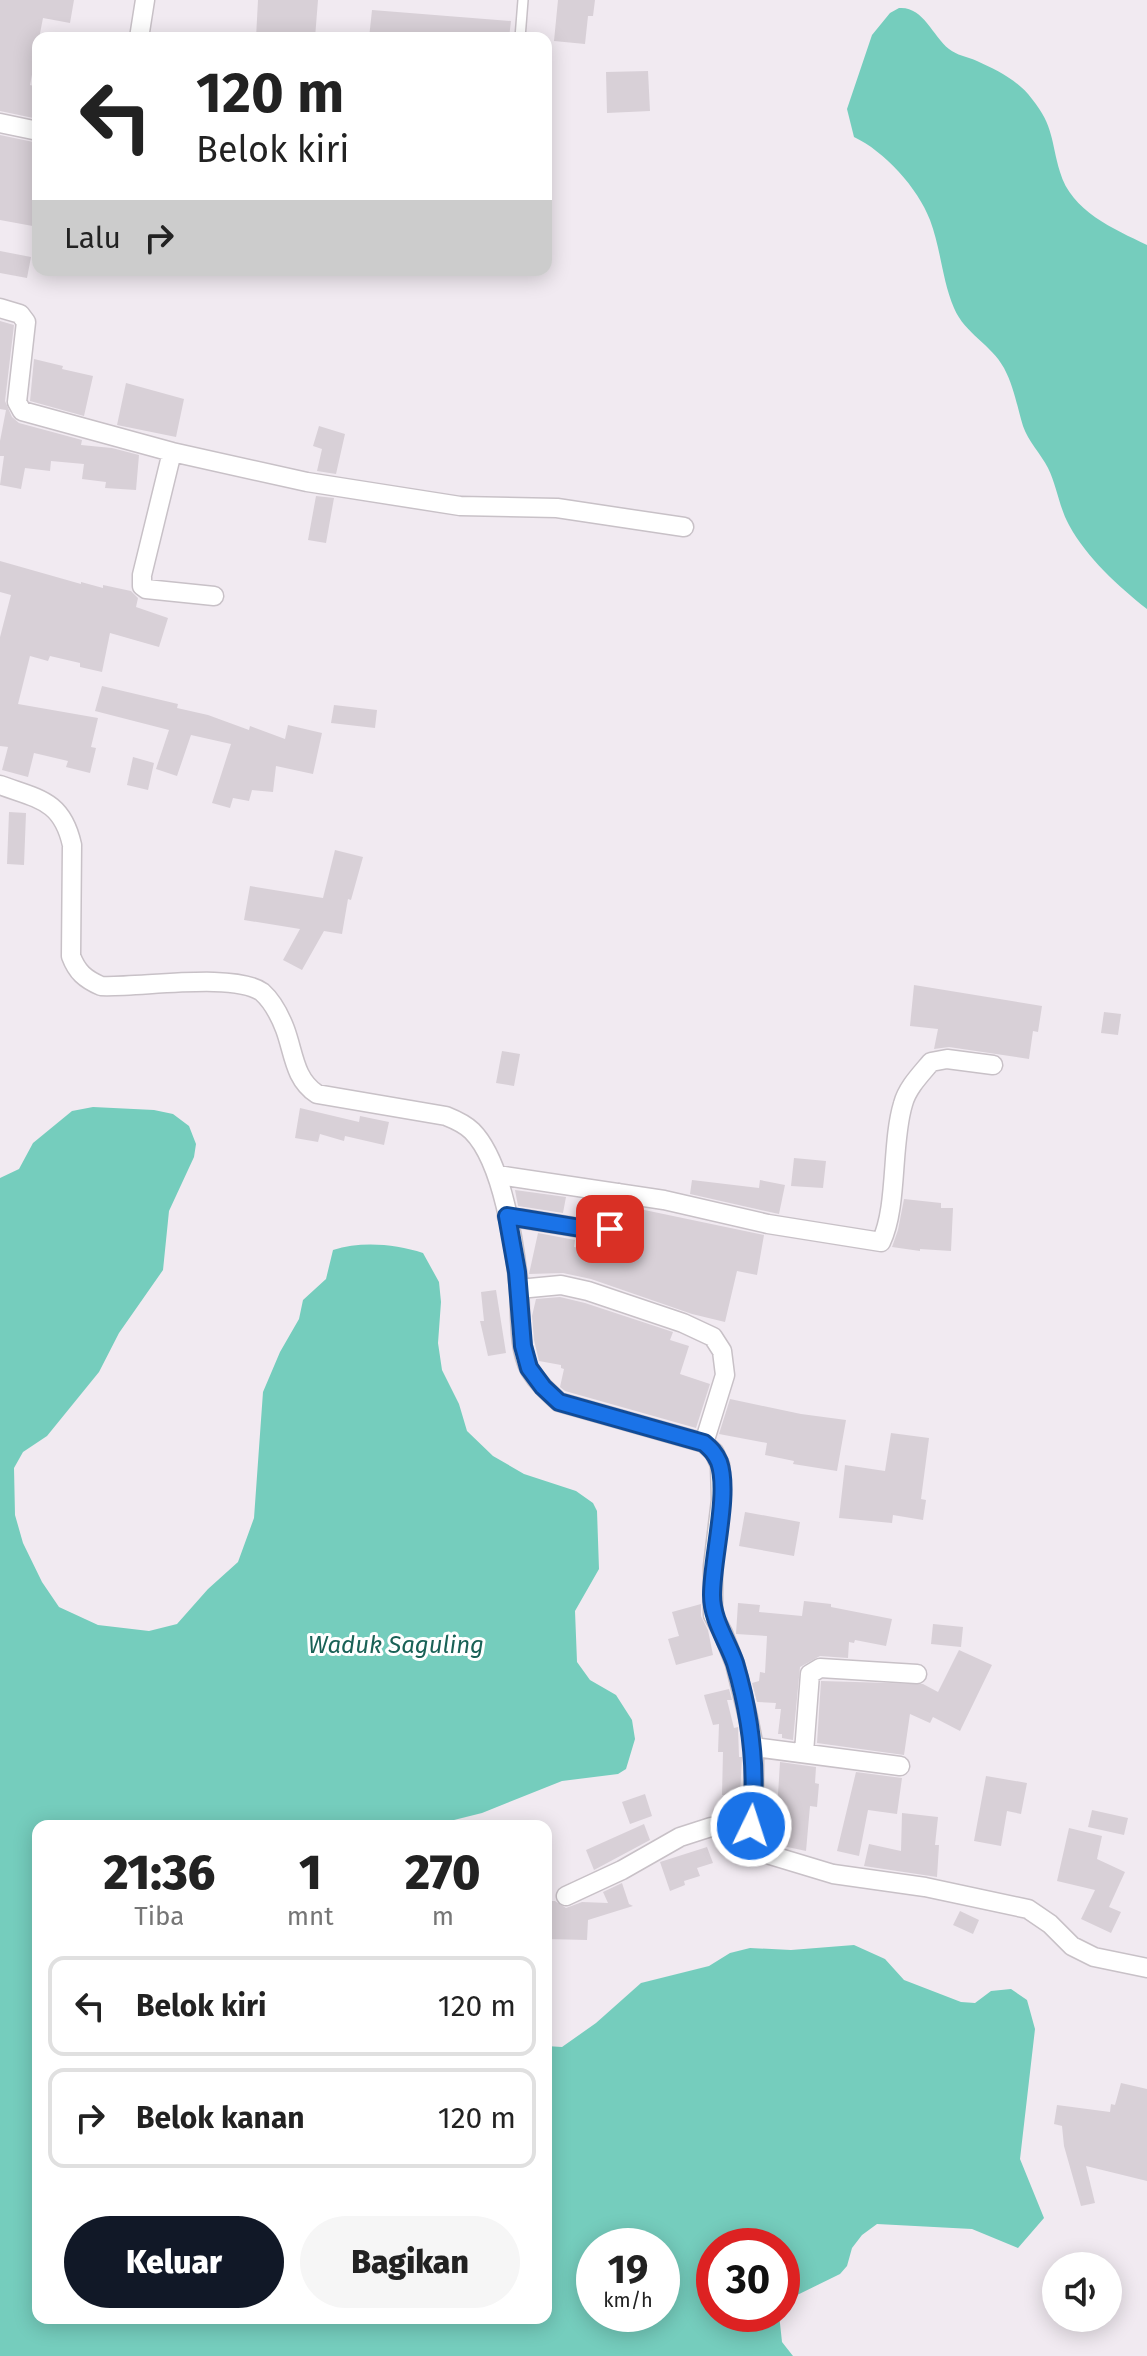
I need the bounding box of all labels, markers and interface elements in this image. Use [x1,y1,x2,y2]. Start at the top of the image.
text: 120 m [196,60,344,127]
icon: left [64,64,168,168]
text: Belok kiri [196,128,350,172]
icon: right [137,216,181,260]
text: Lalu [64,220,121,256]
pin [576,1195,644,1263]
icon: arrive [588,1207,632,1251]
water label: Waduk Saguling [308,1631,484,1659]
position arrow [709,1784,793,1868]
text: 21:36 [103,1844,215,1902]
text: 1 [299,1844,322,1902]
text: 270 [405,1844,481,1902]
text: Tiba [134,1901,184,1932]
text: mnt [287,1901,334,1932]
text: m [432,1901,454,1932]
icon: left [68,1984,112,2028]
text: Belok kiri [136,1988,267,2024]
text: 120 m [438,1988,516,2024]
icon: right [68,2096,112,2140]
text: Belok kanan [136,2100,305,2136]
text: 120 m [438,2100,516,2136]
button: Keluar [64,2216,284,2308]
button: Bagikan [300,2216,520,2308]
speed limit sign: 30 [696,2228,800,2332]
text: 19 [608,2246,648,2294]
map controls [1042,2252,1122,2332]
button: sound [1042,2252,1122,2332]
text: km/h [603,2288,653,2312]

